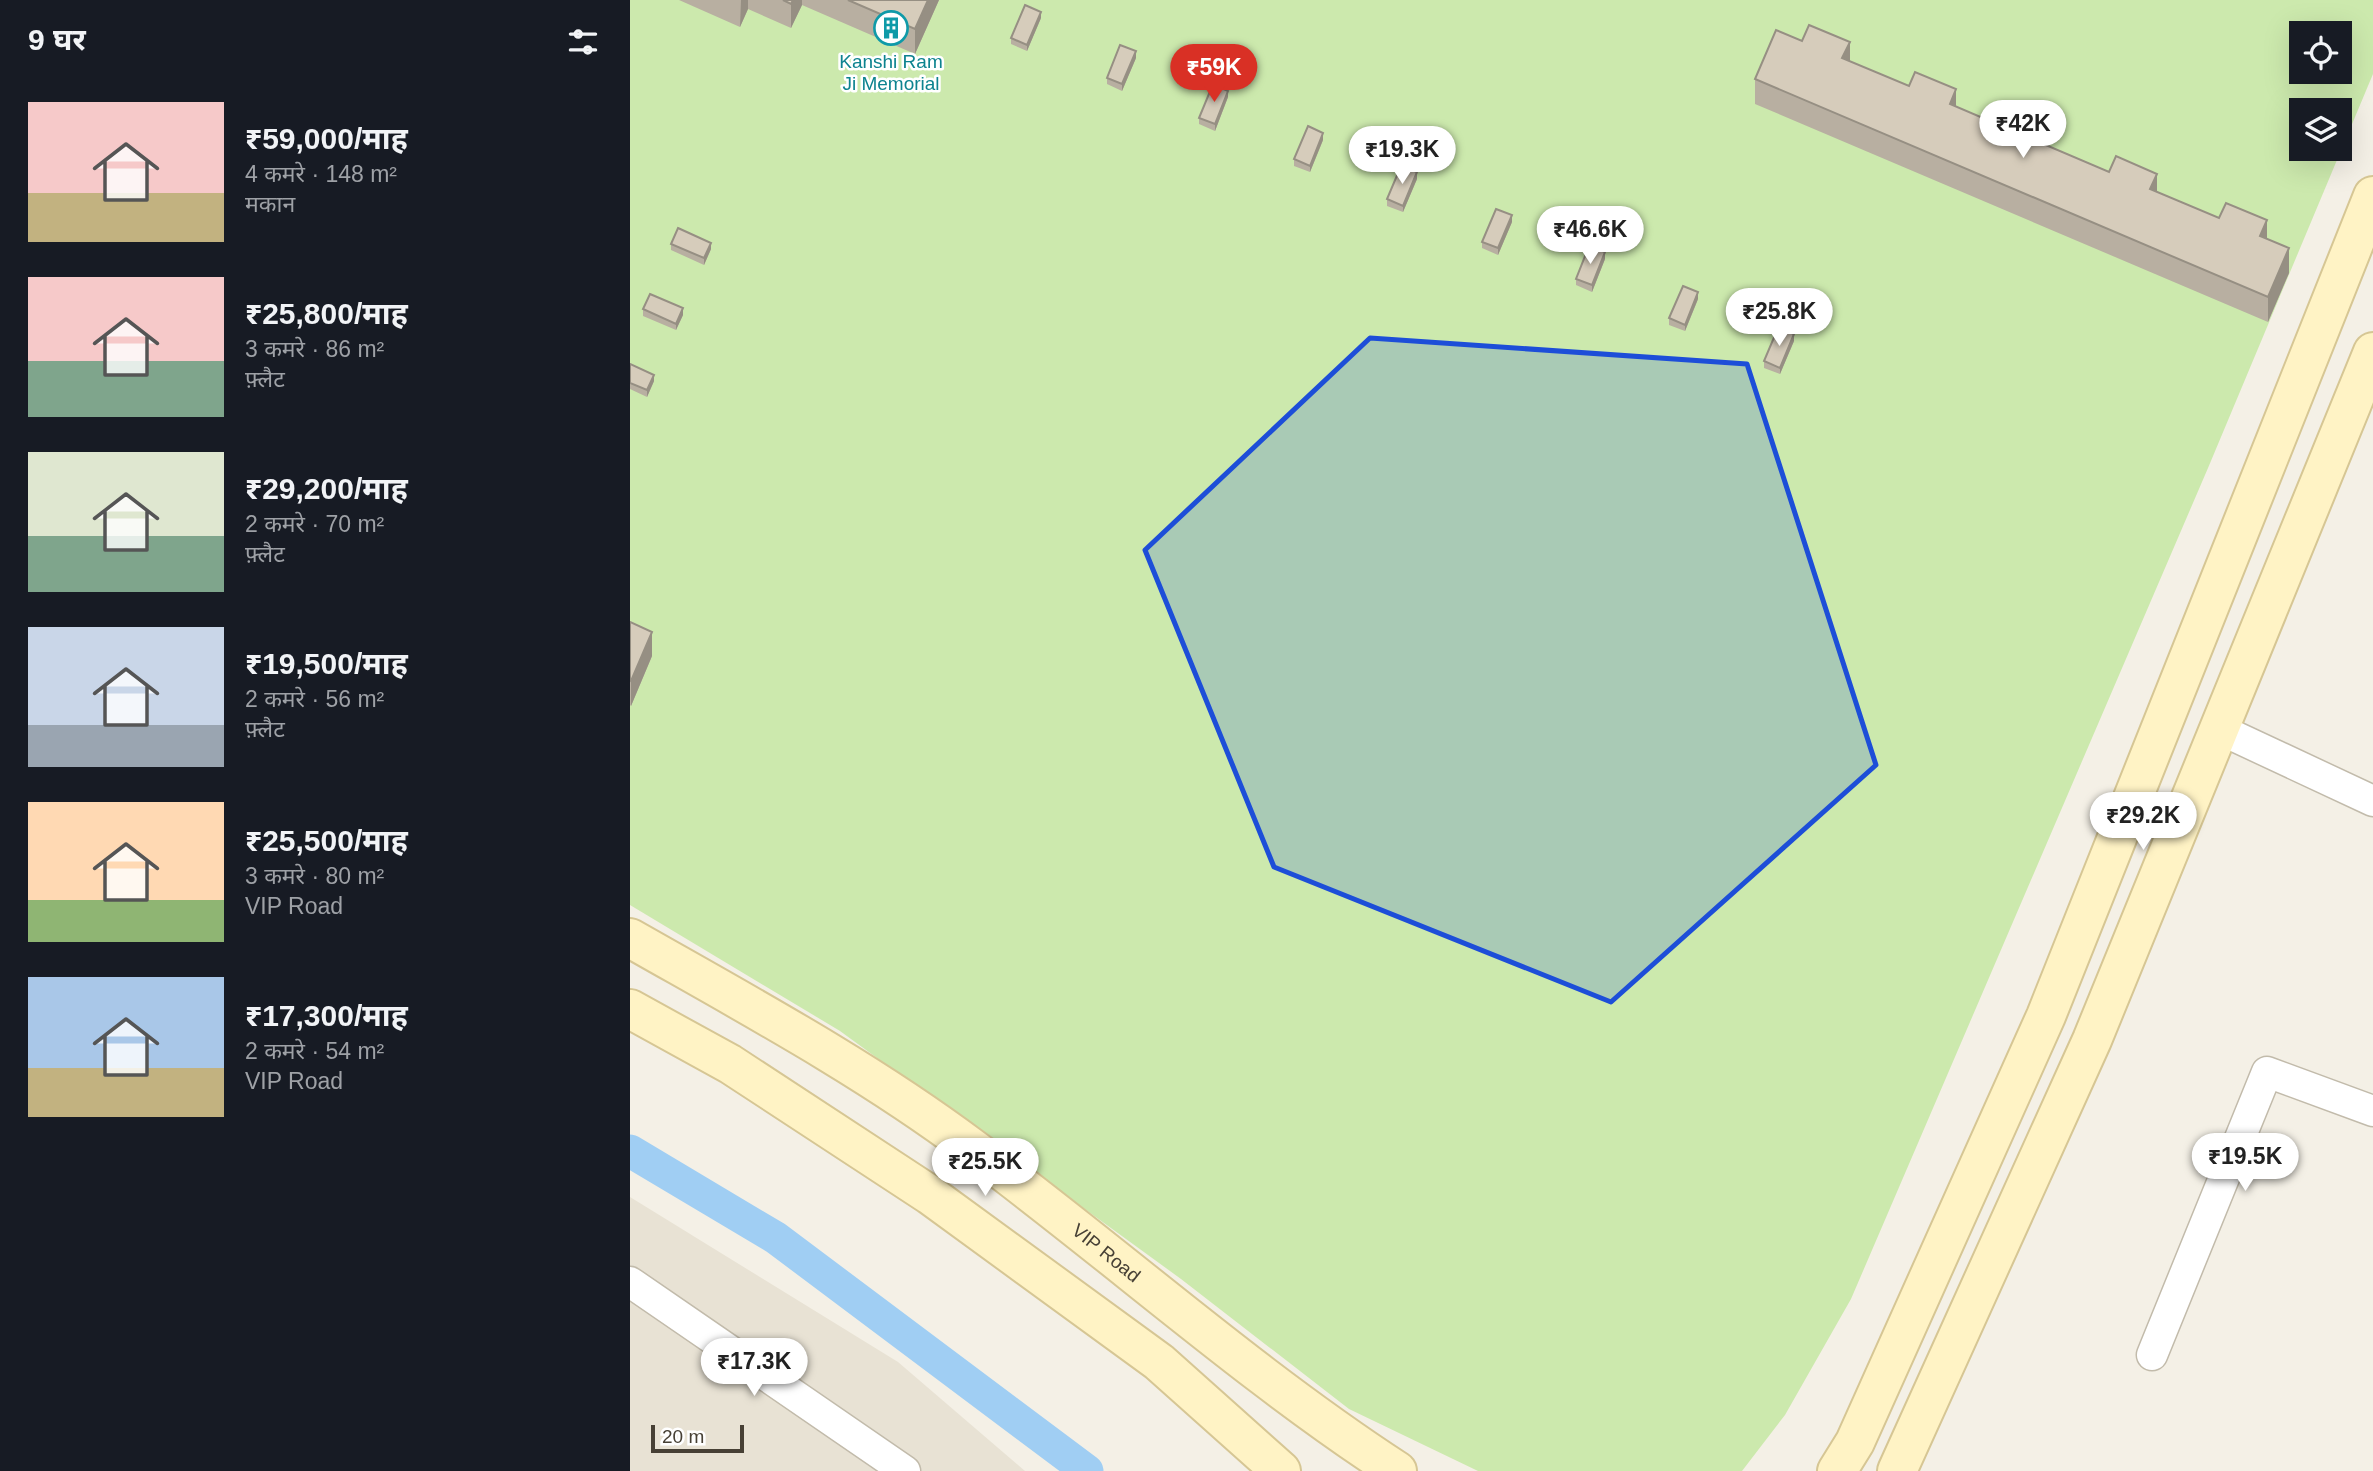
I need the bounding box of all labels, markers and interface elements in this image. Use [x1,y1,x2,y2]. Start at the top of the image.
building icon: Kanshi Ram Ji Memorial [872,9,910,47]
map controls [2289,21,2352,161]
button: locate [2289,21,2352,84]
text: 9 घर [28,23,86,56]
icon: filters [564,23,602,61]
pin: ₹59K [1173,44,1255,104]
place label: Kanshi Ram Ji Memorial [839,51,943,94]
text: ₹59K [1186,54,1242,80]
button: layers [2289,98,2352,161]
pin: ₹42K [1982,100,2064,160]
text: ₹42K [1995,110,2051,136]
text: ₹59,000/माह [245,122,408,155]
pin: ₹19.3K [1345,127,1459,186]
icon: home [84,130,168,214]
text: ₹19.3K [1365,136,1439,162]
text: 4 कमरे · 148 m² [245,161,397,187]
text: मकान [245,191,295,217]
pin: ₹46.6K [1533,206,1647,266]
text: ₹46.6K [1553,216,1627,242]
pin: ₹25.8K [1722,288,1836,348]
text: ₹25,800/माह [245,297,408,330]
text: ₹25.8K [1742,298,1816,324]
icon: home [84,305,168,389]
text: 3 कमरे · 86 m² [245,336,384,362]
text: फ़्लैट [245,366,285,392]
text: ₹29,200/माह [245,472,408,505]
icon: home [84,480,168,564]
text: 2 कमरे · 70 m² [245,511,384,537]
text: फ़्लैट [245,541,285,567]
text: ₹19,500/माह [245,647,408,680]
icon: home [84,655,168,739]
text: 2 कमरे · 56 m² [245,686,384,712]
text: फ़्लैट [245,716,285,742]
pin: ₹29.2K [2086,792,2200,852]
text: ₹29.2K [2106,802,2180,828]
text: ₹25,500/माह [245,824,408,857]
icon: home [84,830,168,914]
text: 3 कमरे · 80 m² [245,863,384,889]
text: VIP Road [245,893,343,919]
text: ₹17,300/माह [245,999,408,1032]
icon: home [84,1005,168,1089]
text: 2 कमरे · 54 m² [245,1038,384,1064]
text: VIP Road [245,1068,343,1094]
pin: ₹19.5K [2188,1134,2302,1193]
pin: ₹25.5K [928,1138,1042,1198]
text: ₹19.5K [2208,1143,2282,1169]
text: ₹25.5K [948,1148,1022,1174]
street label: VIP Road [1068,1219,1145,1286]
pin: ₹17.3K [697,1338,811,1398]
text: ₹17.3K [717,1348,791,1374]
scale bar [651,1422,744,1454]
text: 20 m [662,1426,704,1447]

